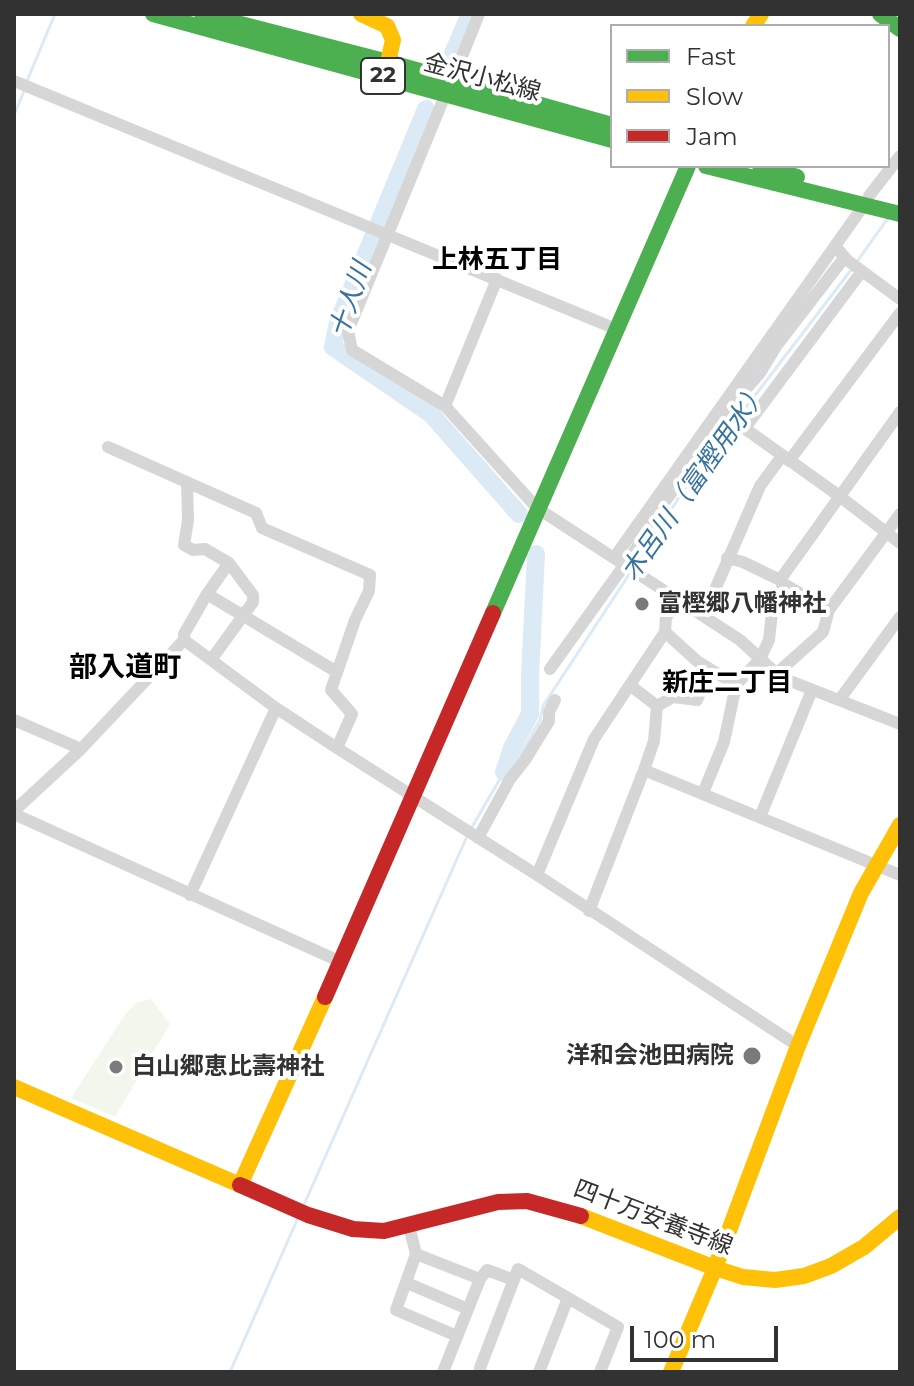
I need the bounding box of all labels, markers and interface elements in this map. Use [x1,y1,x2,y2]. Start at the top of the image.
legend [610,24,890,168]
text: Fast [686,42,736,71]
street label: 金沢小松線 [420,49,544,107]
road number: 22 [361,58,405,94]
text: Slow [686,82,743,111]
text: Jam [686,122,738,151]
district label: 上林五丁目 [432,244,562,276]
water label: 十人川 [324,258,378,342]
water label: 木呂川（富樫用水） [615,377,775,587]
place label: 富樫郷八幡神社 [658,590,826,618]
marker: 富樫郷八幡神社 [633,595,651,613]
district label: 部入道町 [69,651,181,685]
district label: 新庄二丁目 [662,667,792,699]
place label: 洋和会池田病院 [566,1042,734,1070]
marker: 洋和会池田病院 [741,1045,763,1067]
place label: 白山郷恵比壽神社 [132,1053,324,1081]
marker: 白山郷恵比壽神社 [107,1058,125,1076]
street label: 四十万安養寺線 [569,1174,737,1262]
scale bar [634,1310,782,1360]
text: 100 m [644,1325,716,1354]

